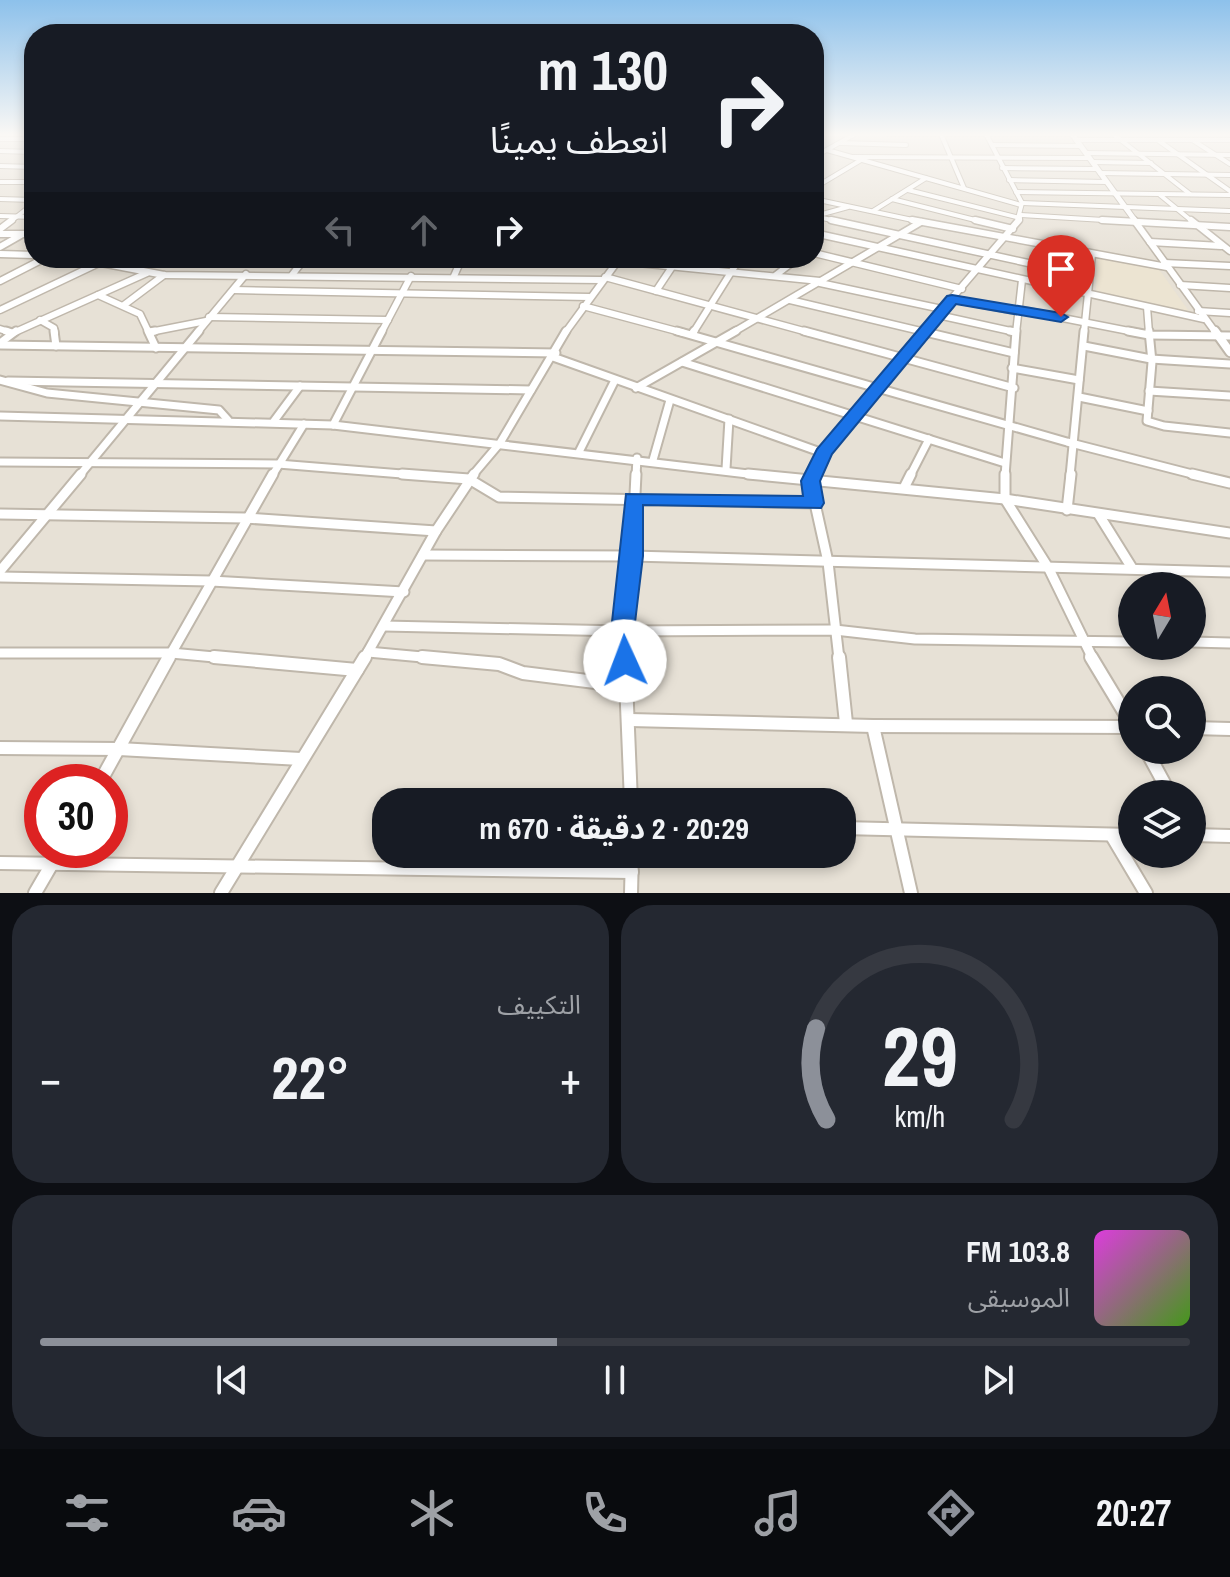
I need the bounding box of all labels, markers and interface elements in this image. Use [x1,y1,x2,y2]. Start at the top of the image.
text: 130 m [538,32,668,107]
icon: right [696,56,800,160]
text: انعطف يمينًا [490,116,668,164]
icon: left [318,208,362,252]
icon: ahead [402,208,446,252]
icon: right [486,208,530,252]
pin [1027,235,1095,317]
icon: arrive [1039,247,1083,291]
north arrow [1118,572,1206,660]
map controls [1118,572,1206,868]
position arrow [583,619,667,703]
button: search [1118,676,1206,764]
speed limit sign: 30 [24,764,128,868]
button: layers [1118,780,1206,868]
text: 20:29 · 2 دقيقة · 670 m [479,808,749,848]
text: التكييف [497,987,581,1022]
text: 29 [882,1000,957,1112]
text: 22° [271,1037,350,1118]
text: − [40,1048,61,1108]
text: + [560,1048,581,1108]
text: km/h [894,1097,945,1136]
text: 103.8 FM [966,1231,1070,1271]
text: الموسيقى [968,1280,1070,1315]
icon: previous [210,1358,254,1402]
icon: pause [593,1358,637,1402]
icon: next [976,1358,1020,1402]
icon: filters [59,1485,115,1541]
icon: car [231,1485,287,1541]
icon: climate [404,1485,460,1541]
icon: phone [577,1485,633,1541]
icon: music [750,1485,806,1541]
icon: directions [923,1485,979,1541]
text: 20:27 [1096,1489,1172,1537]

